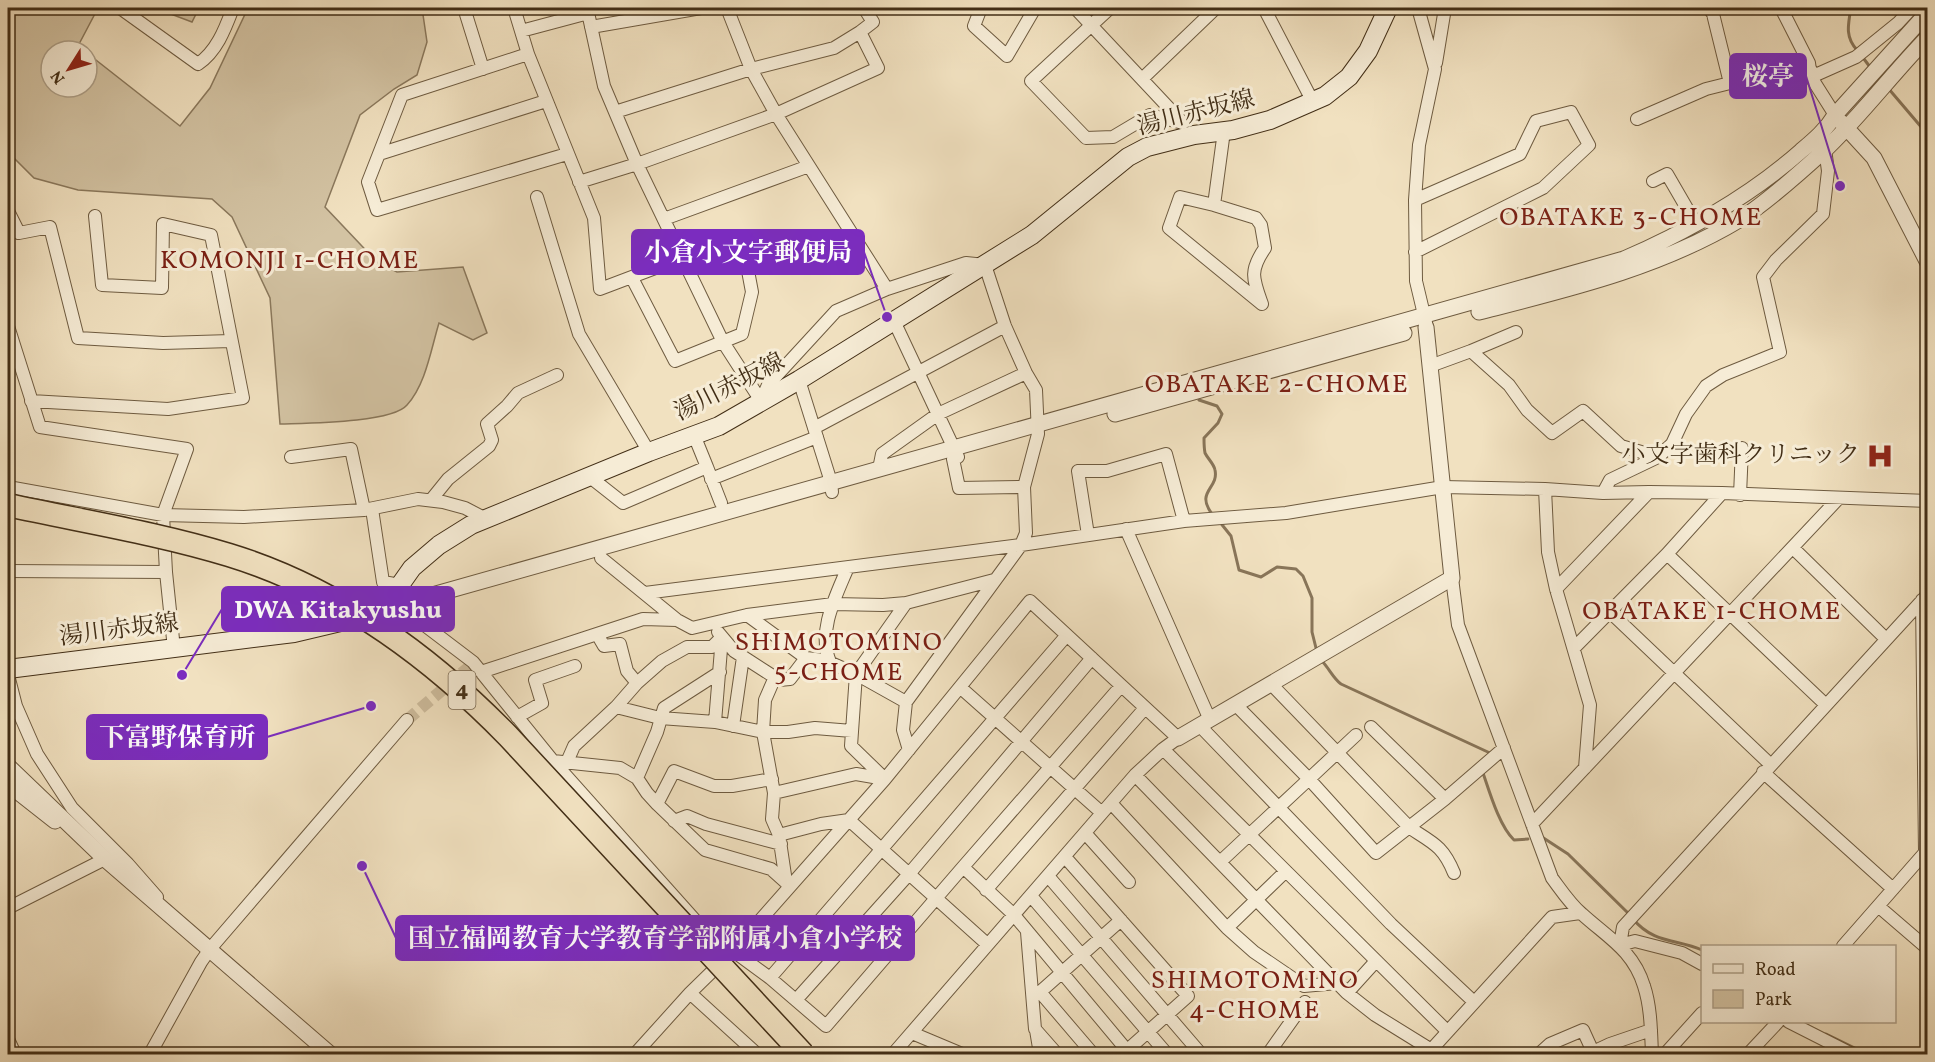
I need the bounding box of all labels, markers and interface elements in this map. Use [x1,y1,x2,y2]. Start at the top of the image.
north arrow [39,39,99,99]
callout: 桜亭 [1730,54,1806,98]
text: 桜亭 [1742,60,1794,96]
text: N [46,65,71,88]
street label: 湯川赤坂線 [1134,83,1258,145]
district label: OBATAKE 3-CHOME [1499,200,1763,236]
callout: 小倉小文字郵便局 [632,230,864,274]
text: 小倉小文字郵便局 [644,236,852,272]
district label: KOMONJI 1-CHOME [160,243,420,279]
street label: 湯川赤坂線 [669,346,791,430]
district label: OBATAKE 2-CHOME [1145,367,1409,403]
place label: 小文字歯科クリニック [1621,439,1860,473]
hospital icon: 小文字歯科クリニック [1865,441,1895,471]
callout: DWA Kitakyushu [222,587,454,631]
text: DWA Kitakyushu [234,593,442,629]
district label: OBATAKE 1-CHOME [1582,594,1842,630]
street label: 湯川赤坂線 [57,607,181,655]
district label: SHIMOTOMINO 5-CHOME [735,625,943,691]
road number: 4 [448,671,476,709]
callout: 下富野保育所 [87,715,267,759]
text: 下富野保育所 [99,721,255,757]
callout: 国立福岡教育大学教育学部附属小倉小学校 [396,916,914,960]
text: 国立福岡教育大学教育学部附属小倉小学校 [408,922,902,958]
legend [1701,945,1896,1023]
text: Road [1755,958,1796,983]
district label: SHIMOTOMINO 4-CHOME [1151,963,1359,1029]
text: Park [1755,988,1792,1013]

